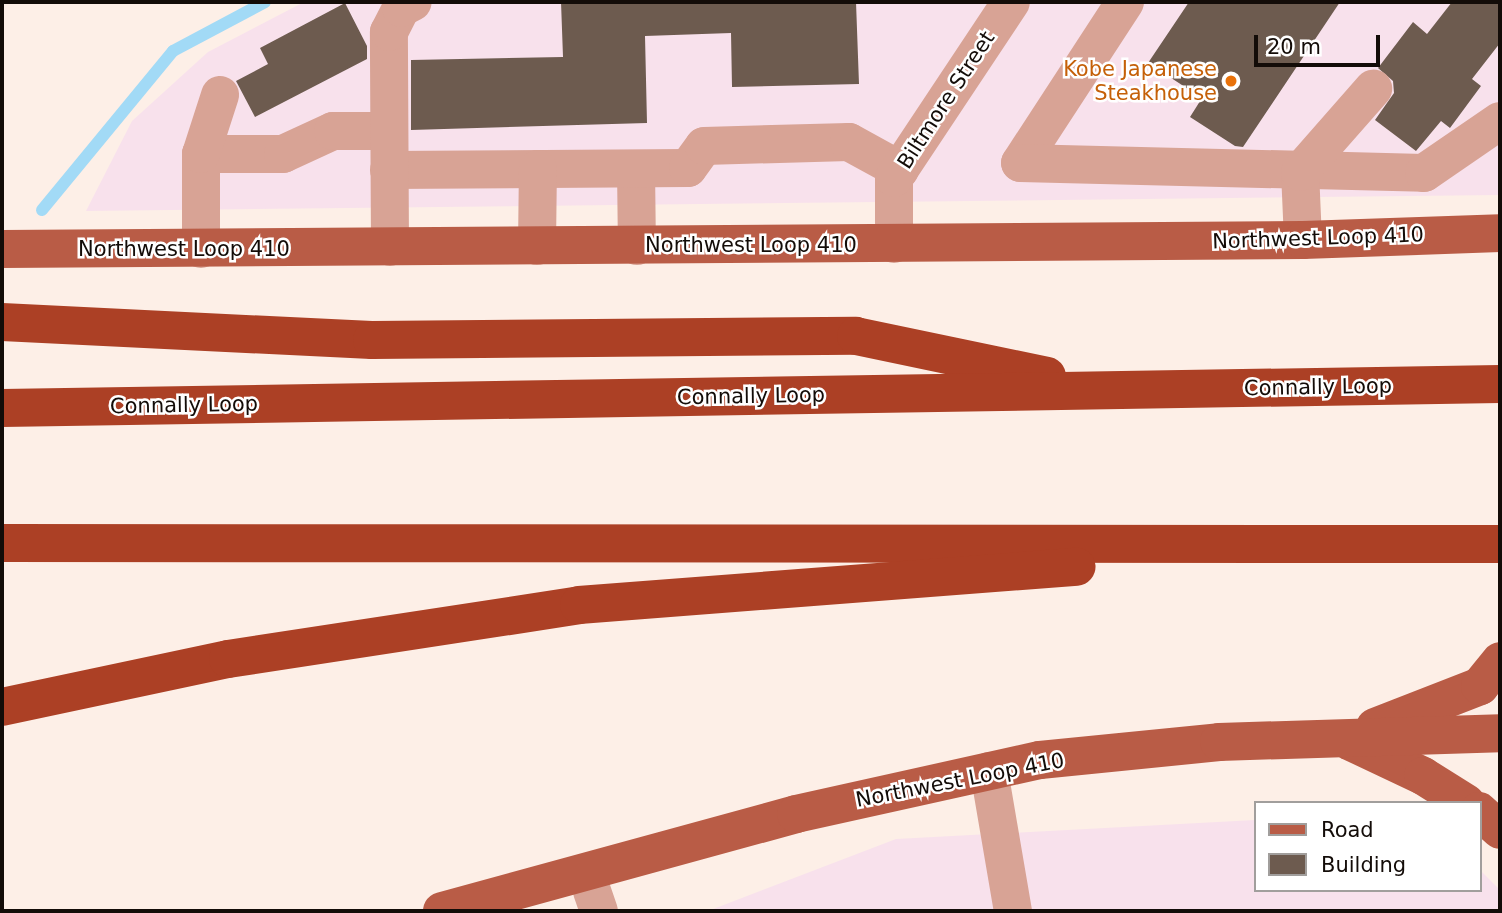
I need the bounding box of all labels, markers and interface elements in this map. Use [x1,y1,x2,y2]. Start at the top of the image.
scale bar [1257,21,1383,65]
street label: Biltmore Street [892,26,1000,174]
text: 20 m [1267,35,1321,59]
place label: Kobe Japanese Steakhouse [1063,56,1217,106]
marker: Kobe Japanese Steakhouse [1223,73,1239,89]
street label: Northwest Loop 410 [1212,222,1424,254]
street label: Northwest Loop 410 [645,232,857,258]
street label: Northwest Loop 410 [78,236,290,262]
street label: Connally Loop [1244,373,1392,401]
street label: Connally Loop [677,382,825,410]
street label: Connally Loop [110,391,258,419]
street label: Northwest Loop 410 [854,747,1066,813]
legend [1254,801,1481,892]
text: Road [1321,818,1374,842]
text: Building [1321,853,1406,877]

